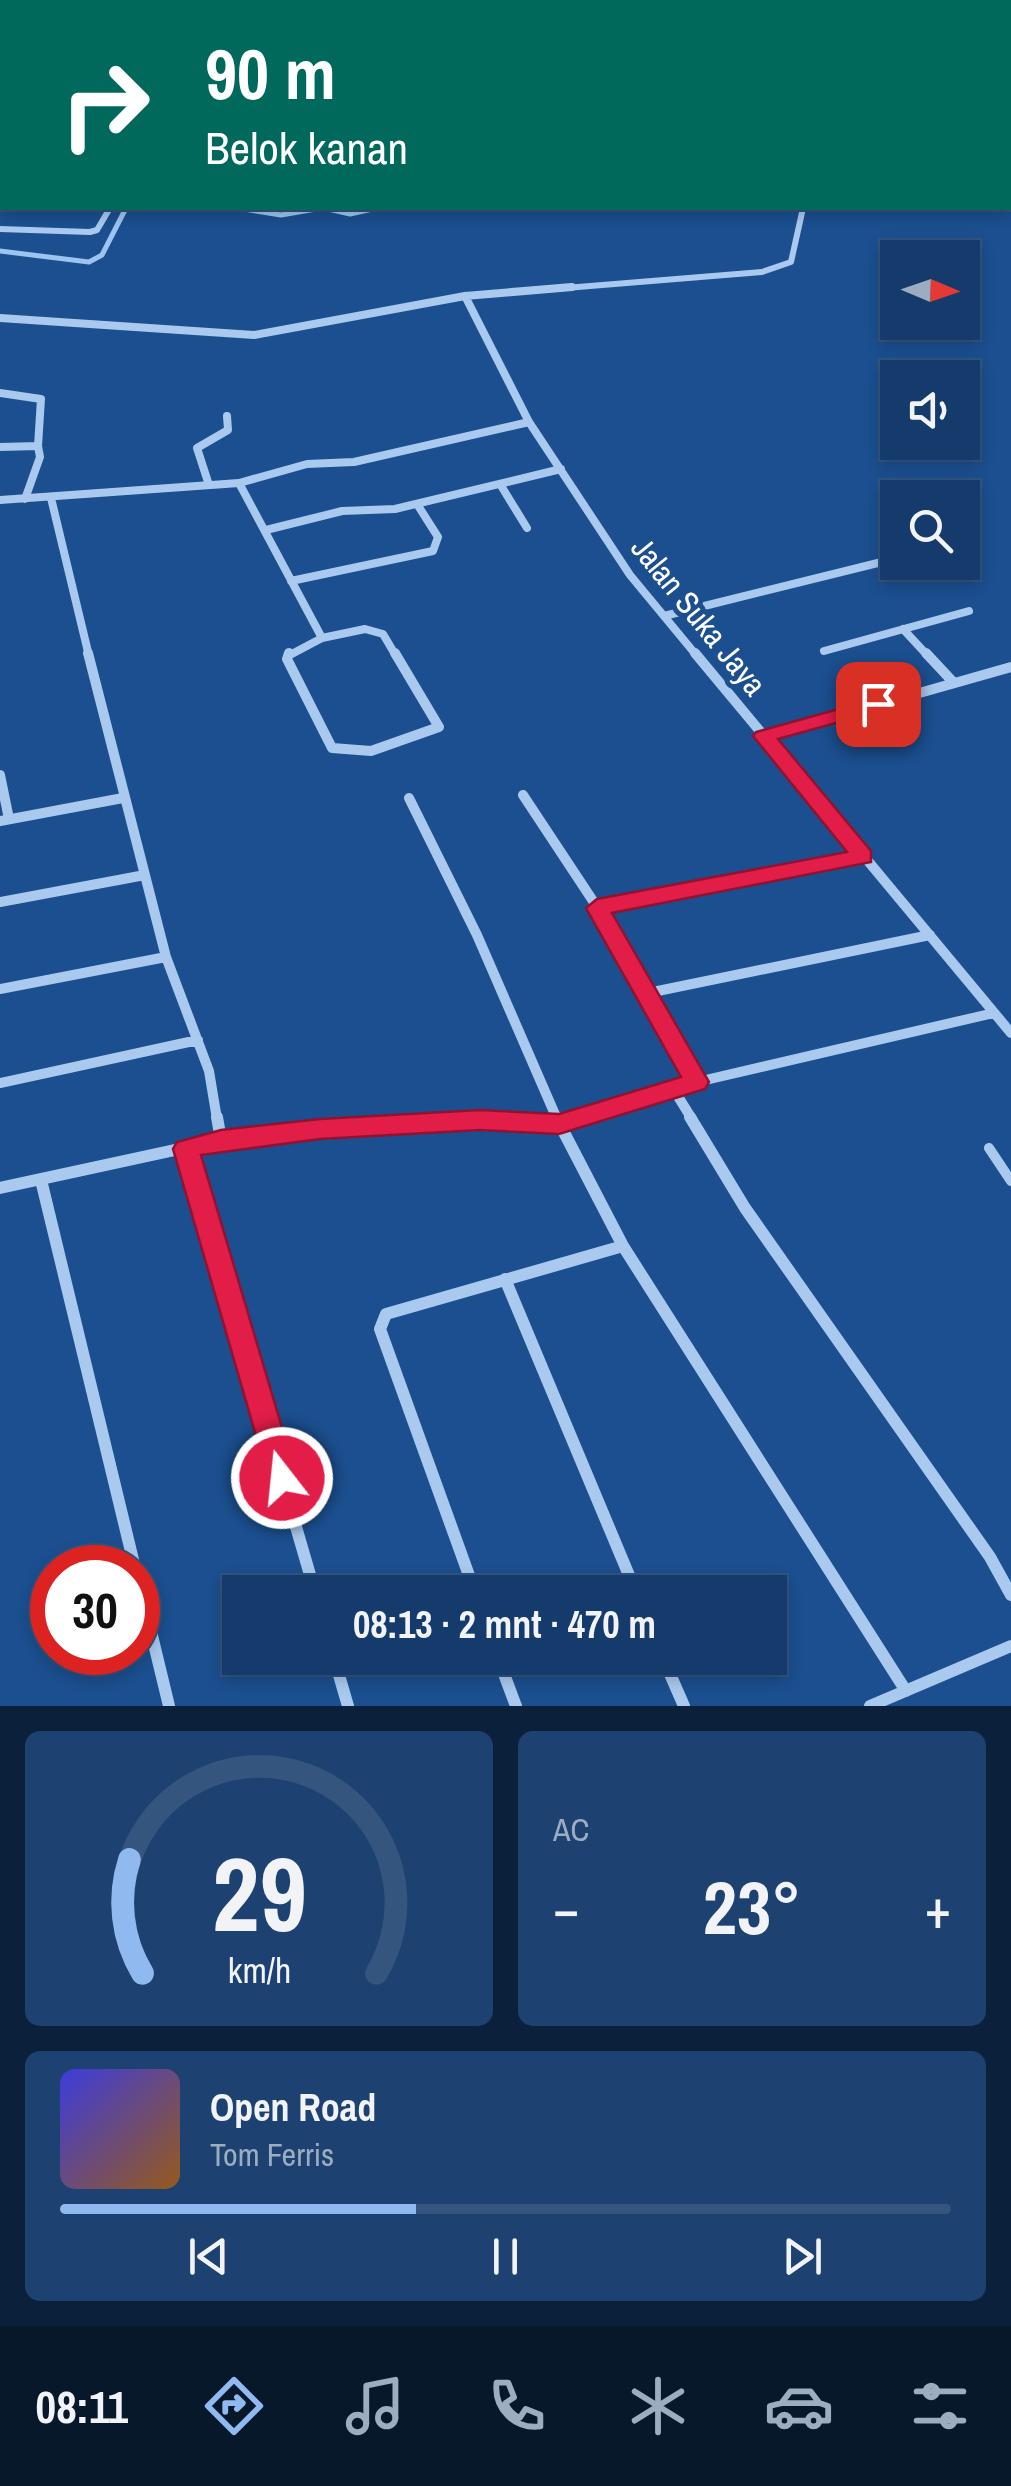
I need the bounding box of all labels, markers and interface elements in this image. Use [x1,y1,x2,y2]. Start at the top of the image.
text: 90 m [205,27,336,121]
icon: right [40,40,170,170]
text: Belok kanan [205,117,408,178]
north arrow [880,240,980,340]
map controls [880,240,980,580]
button: sound [880,360,980,460]
button: search [880,480,980,580]
street label: Jalan Suka Jaya [622,528,777,705]
pin [836,662,921,747]
icon: arrive [851,677,906,732]
position arrow [230,1426,334,1530]
speed limit sign: 30 [30,1545,160,1675]
text: 08:13 · 2 mnt · 470 m [353,1599,656,1650]
text: AC [553,1808,589,1851]
text: 29 [212,1823,306,1963]
text: 23° [703,1856,801,1957]
text: − [553,1871,579,1945]
text: + [925,1871,951,1945]
text: km/h [227,1946,291,1994]
text: Open Road [210,2082,376,2133]
text: Tom Ferris [210,2133,334,2176]
icon: previous [181,2229,236,2284]
icon: pause [478,2229,533,2284]
icon: next [775,2229,830,2284]
icon: directions [199,2371,269,2441]
icon: music [340,2371,410,2441]
icon: phone [482,2371,552,2441]
icon: climate [623,2371,693,2441]
icon: car [764,2371,834,2441]
icon: filters [905,2371,975,2441]
text: 08:11 [36,2376,128,2437]

